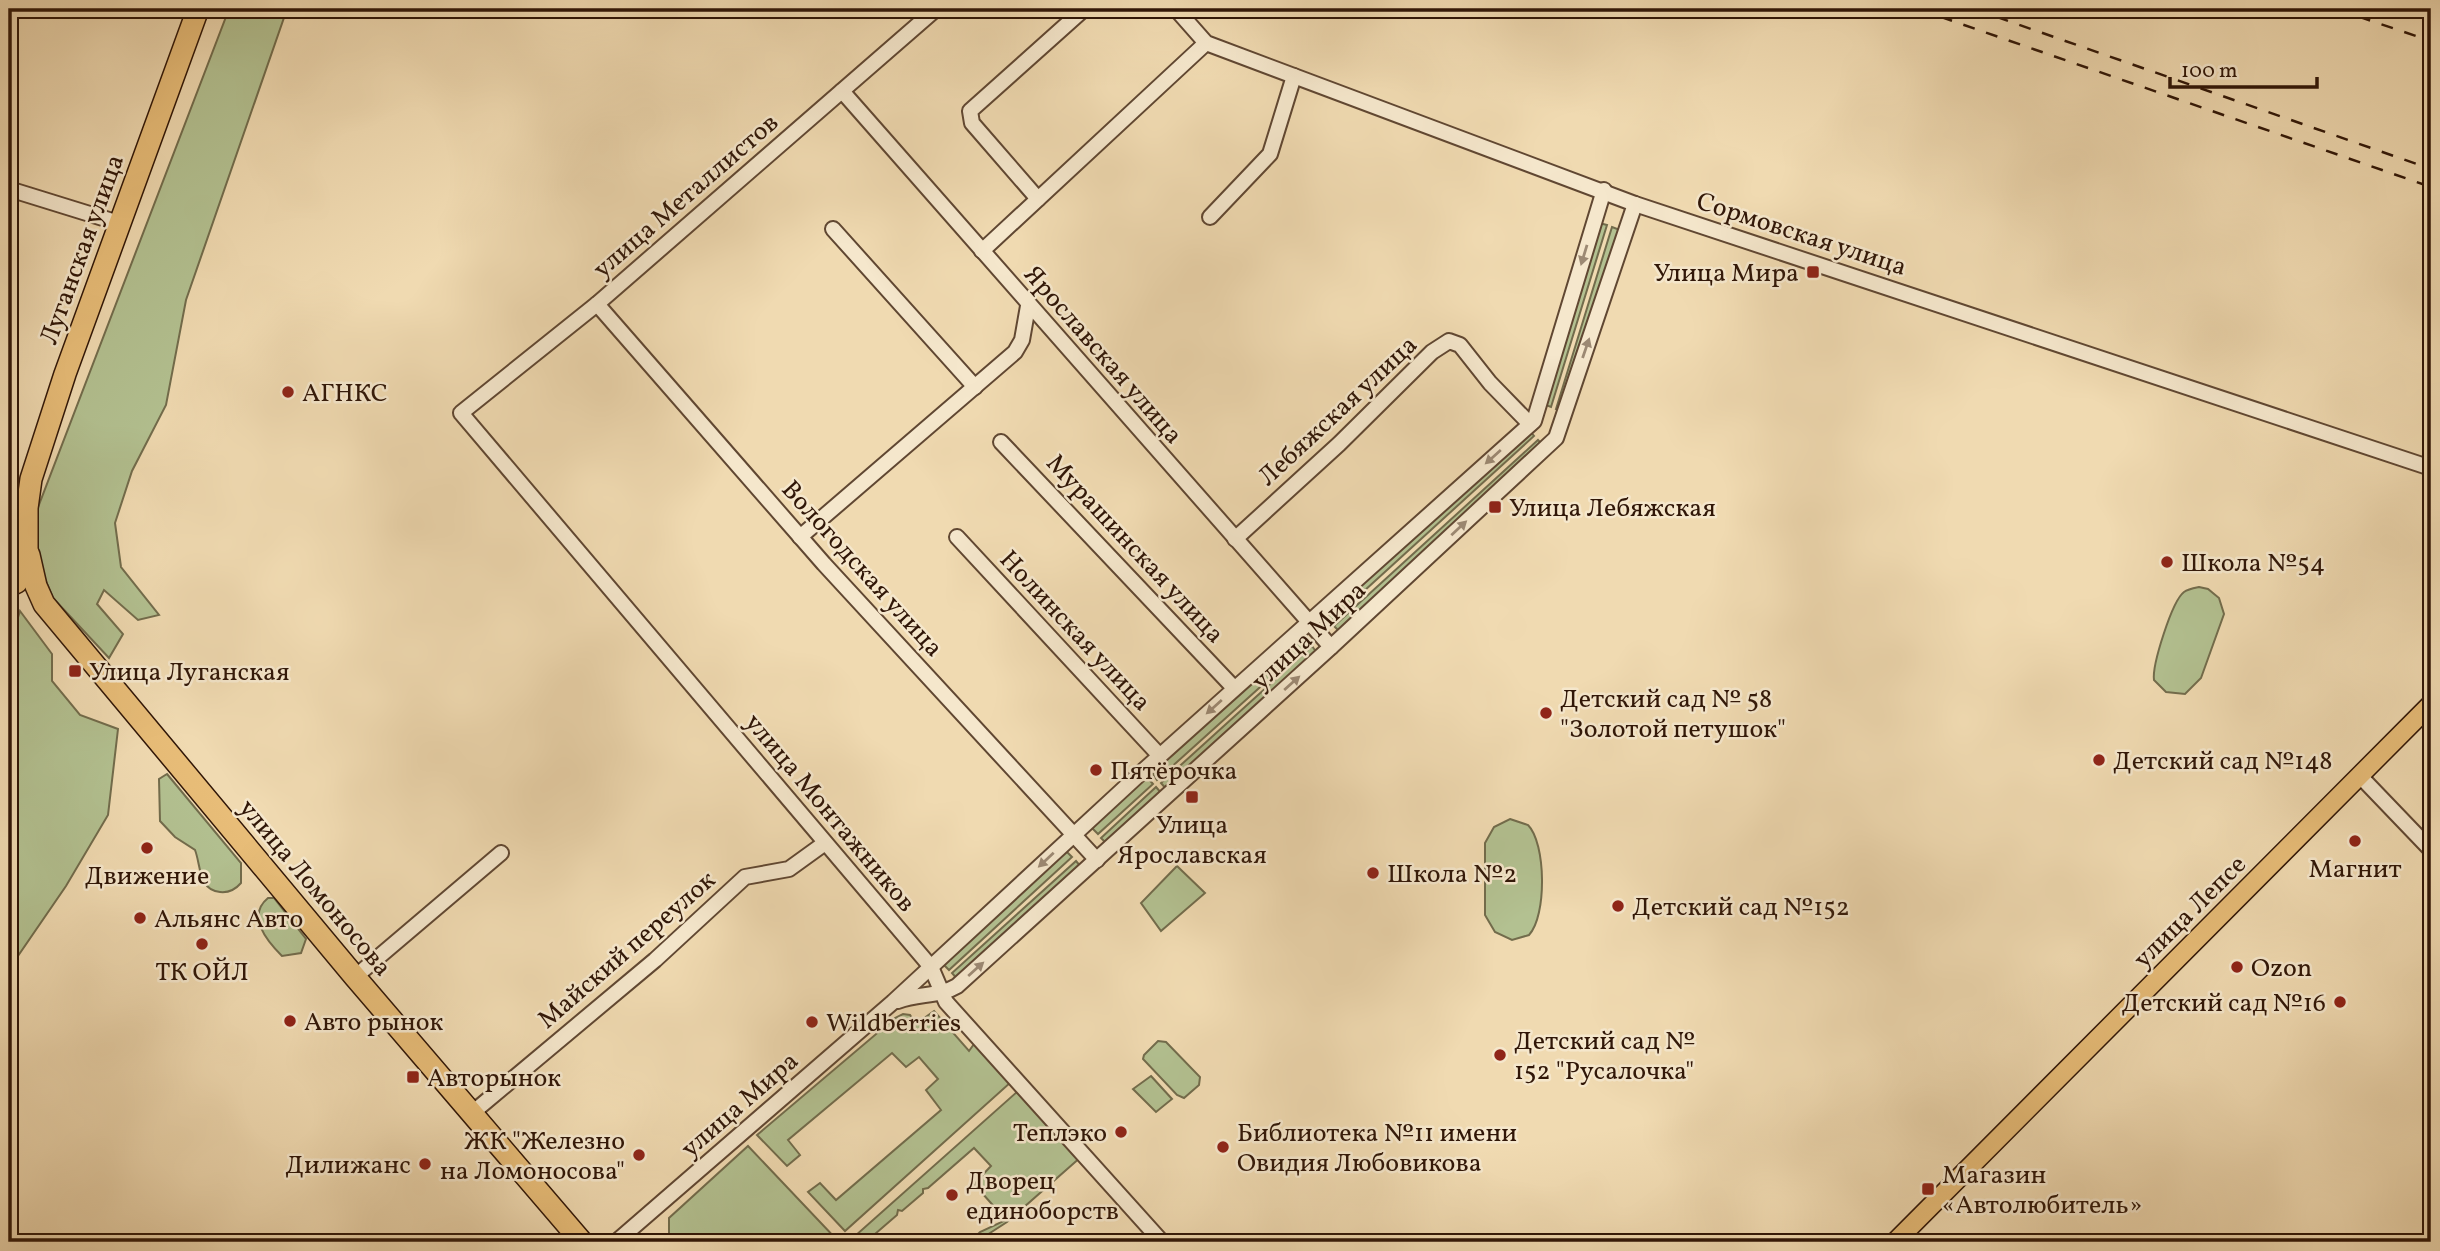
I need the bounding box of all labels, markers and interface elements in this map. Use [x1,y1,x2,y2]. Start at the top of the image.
scale bar [2170,46,2318,90]
text: 100 m [2181,57,2238,86]
street label: улица Металлистов [586,106,787,287]
street label: Луганская улица [32,150,134,350]
street label: Сормовская улица [1692,184,1911,286]
one-way arrow [1579,245,1589,266]
place label: Улица Мира [1654,256,1799,292]
street label: Ярославская улица [1015,258,1190,452]
marker: Улица Мира [1805,264,1821,280]
street label: Лебяжская улица [1251,328,1426,495]
one-way arrow [1581,337,1592,358]
place label: АГНКС [302,376,388,412]
marker: АГНКС [280,384,296,400]
street label: Мурашинская улица [1037,447,1232,652]
one-way arrow [1484,449,1502,465]
street label: Вологодская улица [772,473,951,666]
place label: Улица Лебяжская [1509,491,1716,527]
marker: Улица Лебяжская [1487,499,1503,515]
one-way arrow [1450,521,1467,537]
street label: Нолинская улица [990,543,1159,720]
place label: Школа №54 [2181,546,2325,582]
marker: Школа №54 [2159,554,2175,570]
street label: улица Мира [1244,574,1375,699]
place label: Улица Луганская [89,655,290,691]
marker: Улица Луганская [67,663,83,679]
one-way arrow [1283,675,1301,691]
place label: Детский сад № 58 "Золотой петушок" [1560,682,1786,748]
one-way arrow [1205,699,1223,715]
marker: Детский сад № 58 "Золотой петушок" [1538,705,1554,721]
street label: улица Монтажников [736,706,923,920]
place label: Детский сад №148 [2113,744,2333,780]
marker: Детский сад №148 [2091,752,2107,768]
place label: Пятёрочка [1110,754,1238,790]
marker: Пятёрочка [1088,762,1104,778]
marker: Улица Ярославская [1184,789,1200,805]
street label: улица Ломоносова [229,792,399,985]
place label: Улица Ярославская [1117,808,1267,874]
marker: Магнит [2347,833,2363,849]
marker: Движение [139,840,155,856]
street label: улица Лепсе [2126,848,2255,977]
one-way arrow [1038,852,1055,868]
place label: Магнит [2308,852,2402,888]
place label: Школа №2 [1387,857,1517,893]
place label: Движение [85,859,209,895]
street label: Майский переулок [531,863,724,1038]
marker: Школа №2 [1365,865,1381,881]
place label: Детский сад №152 [1632,890,1850,926]
marker: Детский сад №152 [1610,898,1626,914]
place label: Альянс Авто [154,902,303,938]
marker: Альянс Авто [132,910,148,926]
marker: ТК ОЙЛ [194,936,210,952]
place label: Ozon [2251,951,2312,987]
place label: ТК ОЙЛ [155,955,249,991]
marker: Ozon [2229,959,2245,975]
one-way arrow [967,961,984,977]
place label: Детский сад №16 [2122,986,2326,1022]
marker: Детский сад №16 [2332,994,2348,1010]
place label: Авто рынок [304,1005,444,1041]
place label: Wildberries [826,1006,961,1042]
marker: Авто рынок [282,1013,298,1029]
marker: Wildberries [804,1014,820,1030]
place label: Детский сад № 152 "Русалочка" [1514,1024,1695,1090]
street label: улица Мира [674,1044,807,1167]
marker: Детский сад № 152 "Русалочка" [1492,1047,1508,1063]
place label: Авторынок [427,1061,561,1097]
marker: Авторынок [405,1069,421,1085]
place label: Теплэко [1013,1116,1107,1152]
place label: Библиотека №11 имени Овидия Любовикова [1237,1116,1517,1182]
place label: ЖК "Железно на Ломоносова" [440,1124,625,1190]
marker: Теплэко [1113,1124,1129,1140]
marker: Библиотека №11 имени Овидия Любовикова [1215,1139,1231,1155]
marker: ЖК "Железно на Ломоносова" [631,1147,647,1163]
place label: Дилижанс [285,1148,411,1184]
marker: Дилижанс [417,1156,433,1172]
place label: Магазин «Автолюбитель» [1942,1158,2142,1224]
place label: Дворец единоборств [966,1164,1119,1230]
marker: Магазин «Автолюбитель» [1920,1181,1936,1197]
marker: Дворец единоборств [944,1187,960,1203]

